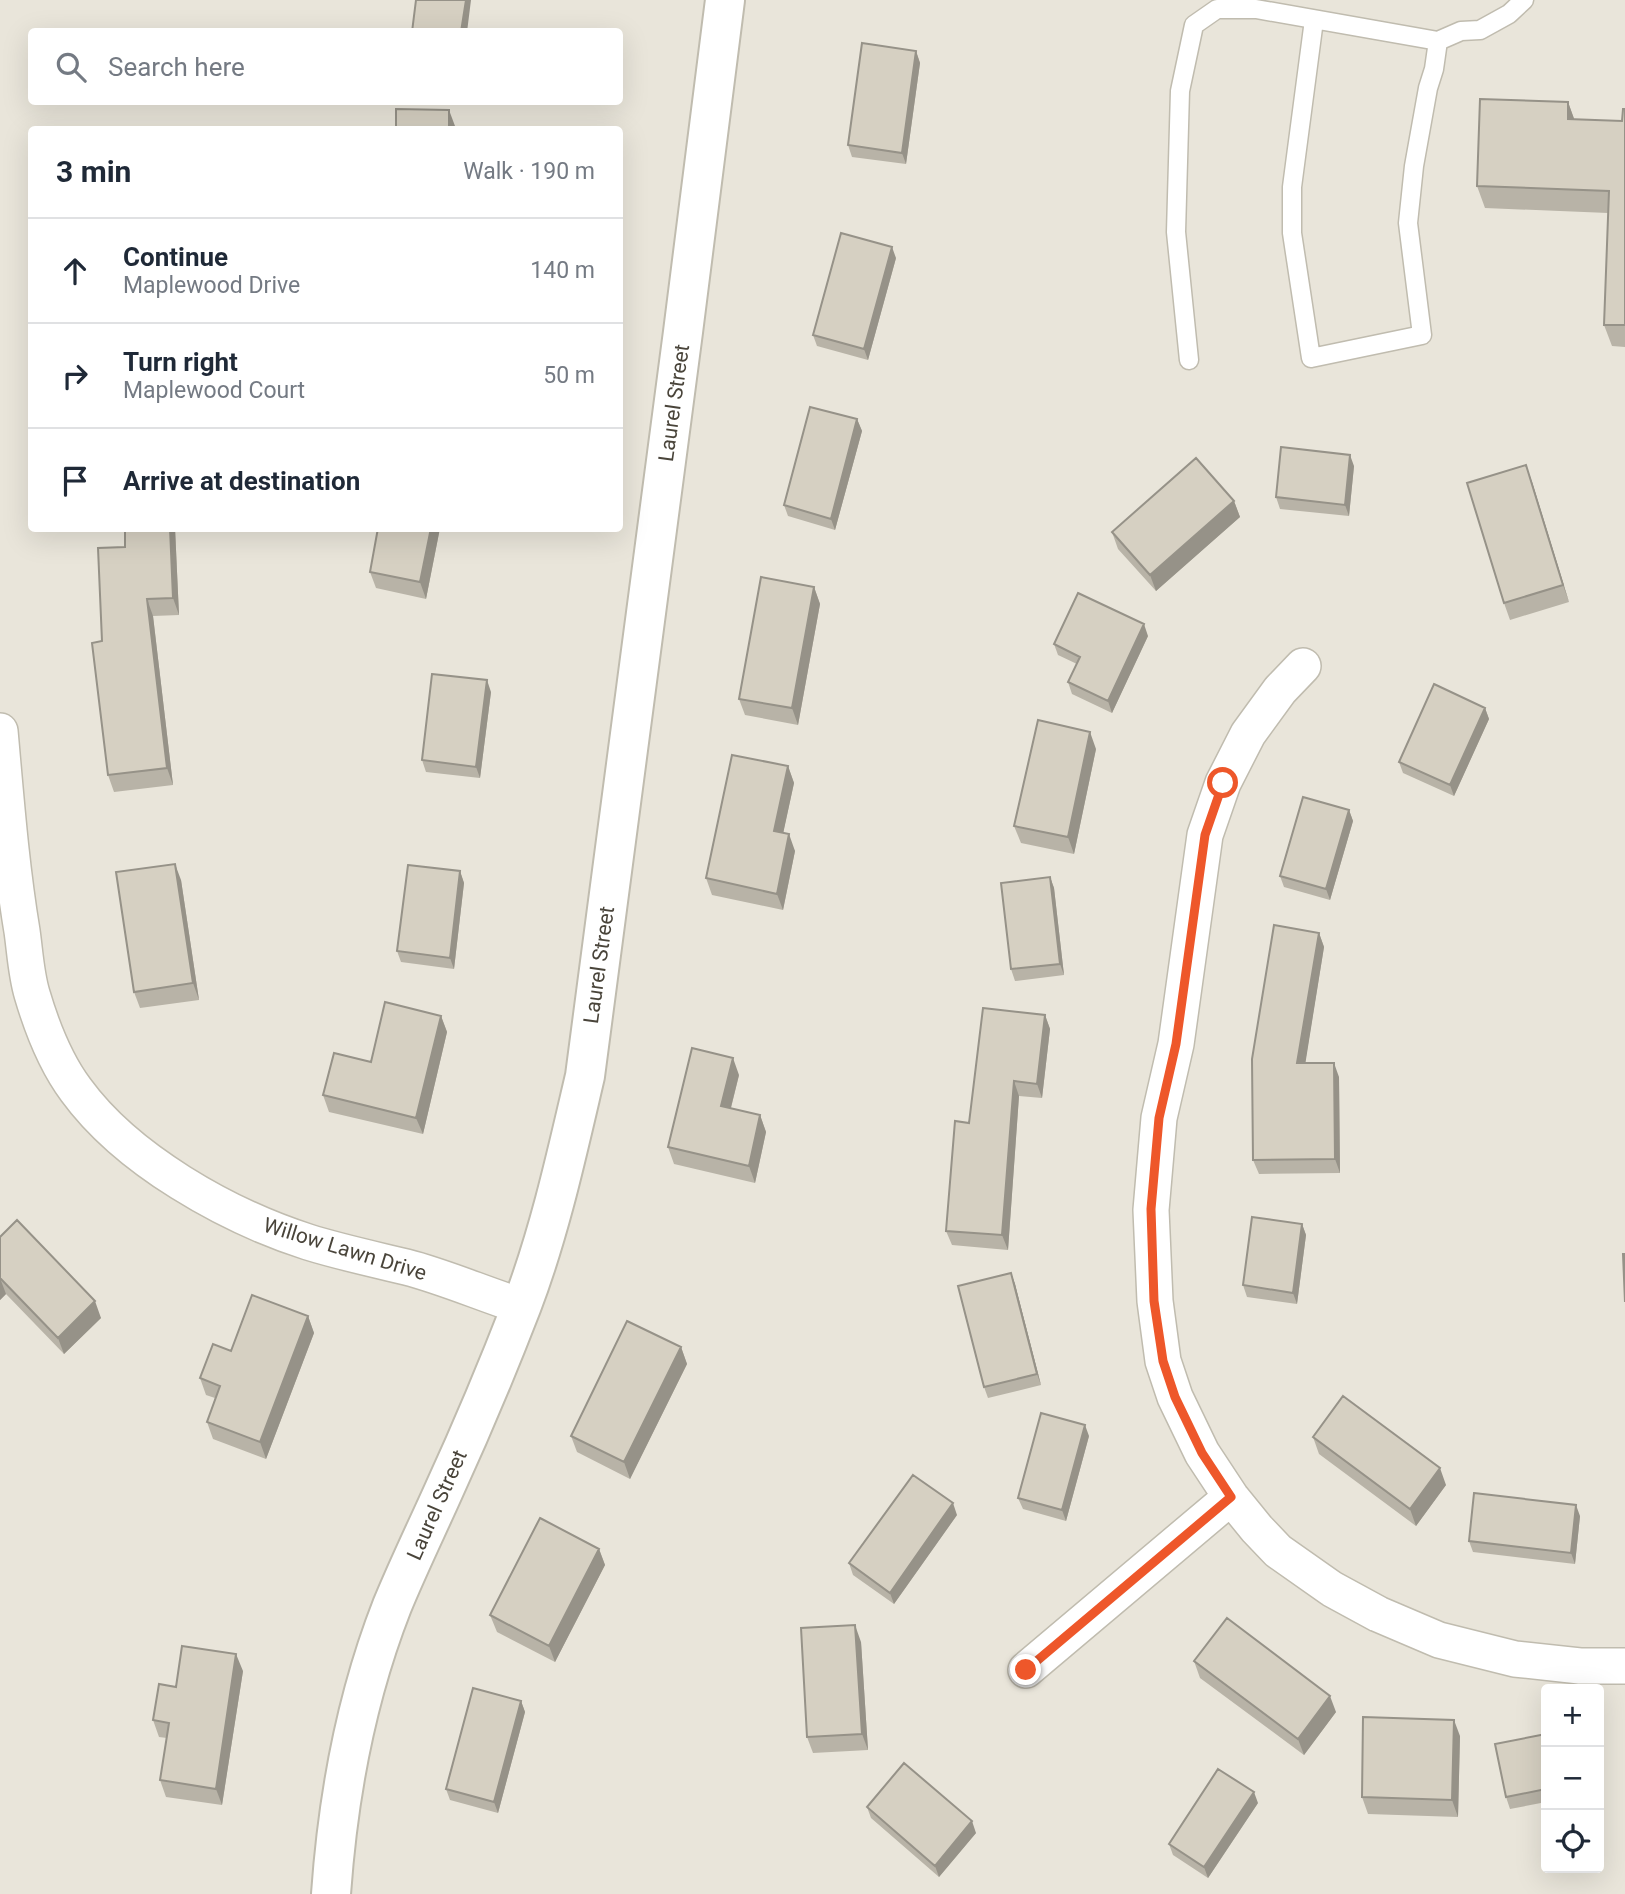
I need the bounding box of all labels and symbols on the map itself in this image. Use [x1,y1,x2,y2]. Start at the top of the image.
street label: Laurel Street [654,343,694,463]
route start [1207,767,1238,798]
street label: Laurel Street [579,905,619,1025]
street label: Willow Lawn Drive [260,1213,430,1285]
street label: Laurel Street [402,1446,472,1564]
route end [1010,1654,1041,1685]

